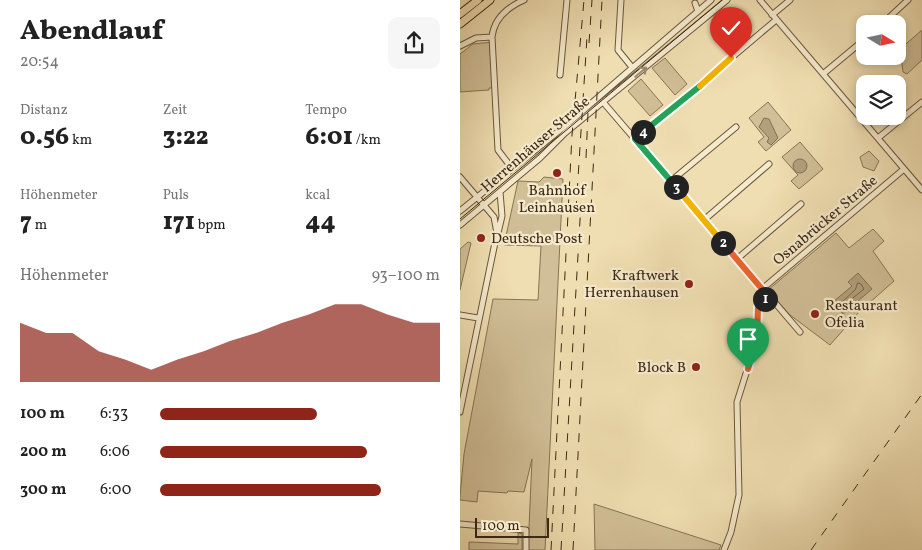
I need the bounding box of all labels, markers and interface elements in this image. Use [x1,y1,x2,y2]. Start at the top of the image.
pin [710,7,752,58]
text: Abendlauf [20,12,163,51]
icon: check [717,14,745,42]
north arrow [856,15,906,65]
map controls [856,15,906,125]
button: share [388,17,440,69]
text: 20:54 [20,51,59,73]
one-way arrow [635,66,648,77]
button: layers [856,75,906,125]
street label: Herrenhäuser Straße [477,92,595,198]
text: Distanz [20,101,68,120]
text: Zeit [163,101,187,120]
text: Tempo [305,101,347,120]
text: 0.56 [20,120,69,155]
text: 3:22 [163,120,209,155]
text: 6:01 [305,120,353,155]
pin: 4 [630,120,656,144]
text: 4 [639,123,648,142]
text: km [69,131,92,150]
text: /km [353,131,381,150]
marker: Bahnhof Leinhausen [551,167,563,179]
street label: Osnabrücker Straße [769,171,883,271]
pin: 3 [664,174,688,200]
text: 3 [673,178,680,197]
place label: Bahnhof Leinhausen [519,181,595,219]
text: Höhenmeter [20,186,98,205]
text: Puls [163,186,189,205]
text: kcal [305,186,330,205]
text: 7 [20,205,32,240]
text: 171 [163,205,195,240]
text: 44 [305,205,336,240]
text: m [32,216,47,235]
text: bpm [195,216,226,235]
place label: Deutsche Post [491,229,583,250]
pin: 2 [710,230,736,256]
marker: Deutsche Post [475,232,487,244]
text: 2 [720,234,727,253]
text: Höhenmeter [20,265,109,287]
text: 93–100 m [372,265,440,287]
place label: Kraftwerk Herrenhausen [585,266,679,304]
marker: Kraftwerk Herrenhausen [683,278,695,290]
pin: 1 [752,286,778,312]
text: 1 [763,290,768,309]
place label: Restaurant Ofelia [825,296,898,334]
marker: Restaurant Ofelia [809,308,821,320]
pin [727,318,769,369]
icon: arrive [734,325,762,353]
place label: Block B [637,358,686,379]
marker: Block B [690,361,702,373]
text: 100 m [20,403,65,425]
text: 6:33 [100,403,128,425]
text: 200 m [20,441,67,463]
text: 6:06 [100,441,130,463]
text: 300 m [20,479,66,501]
text: 6:00 [100,479,131,501]
scale bar [475,515,549,538]
text: 100 m [482,517,520,536]

